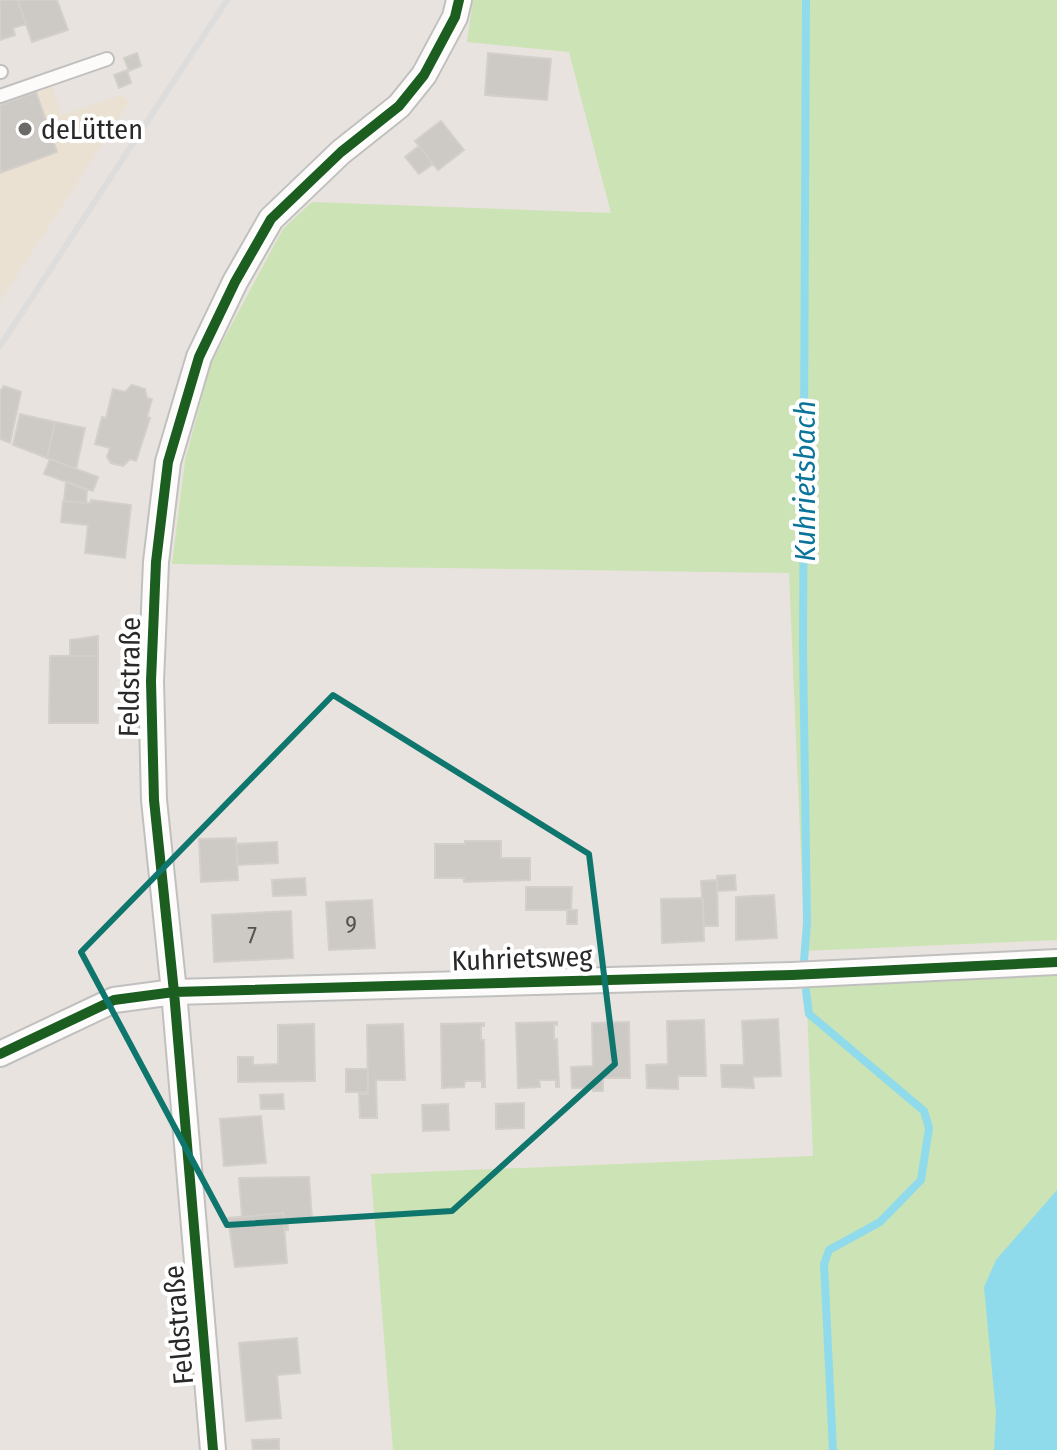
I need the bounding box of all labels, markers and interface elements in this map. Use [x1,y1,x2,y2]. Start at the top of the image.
place label: deLütten [41,113,143,146]
marker: deLütten [16,120,34,138]
water label: Kuhrietsbach [787,400,823,562]
street label: Feldstraße [112,617,147,737]
house number: 9 [345,911,357,939]
house number: 7 [247,922,257,950]
street label: Kuhrietsweg [451,940,594,977]
street label: Feldstraße [157,1264,200,1386]

